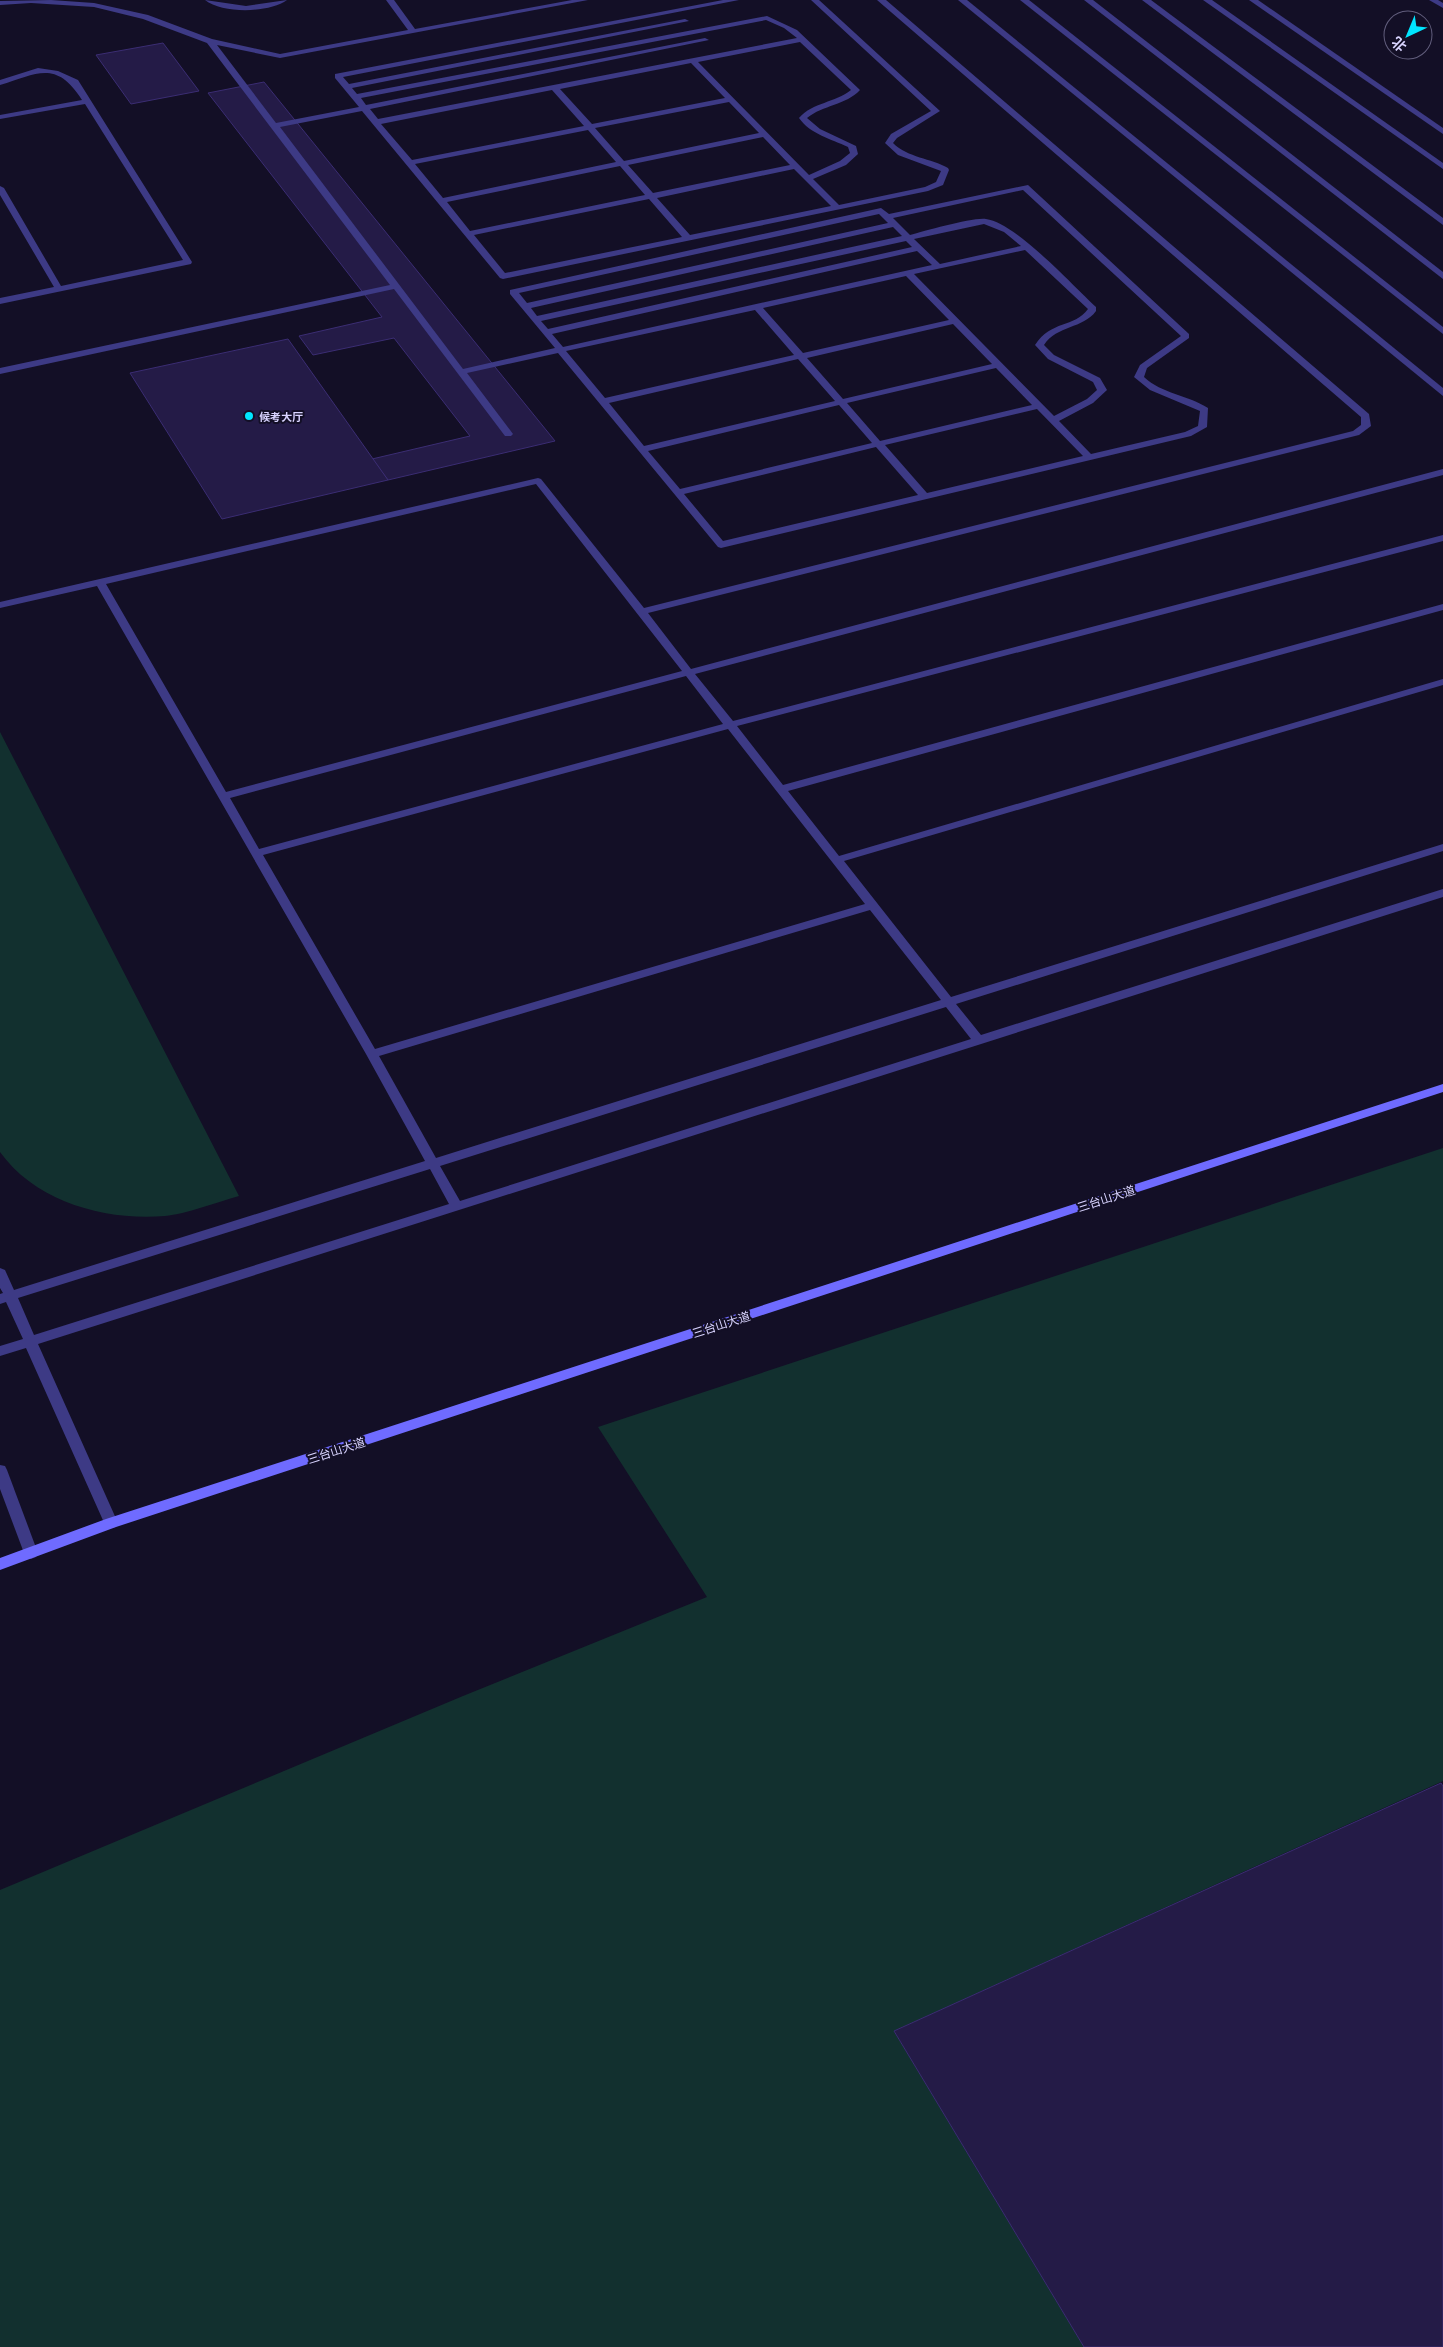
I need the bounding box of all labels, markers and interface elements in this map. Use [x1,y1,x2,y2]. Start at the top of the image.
north arrow [1383,10,1433,60]
text: 北 [1388,34,1410,56]
marker: 候考大厅 [243,410,255,422]
place label: 候考大厅 [259,410,303,423]
street label: 三台山大道 [1075,1182,1137,1214]
street label: 三台山大道 [690,1308,752,1340]
street label: 三台山大道 [305,1434,367,1466]

